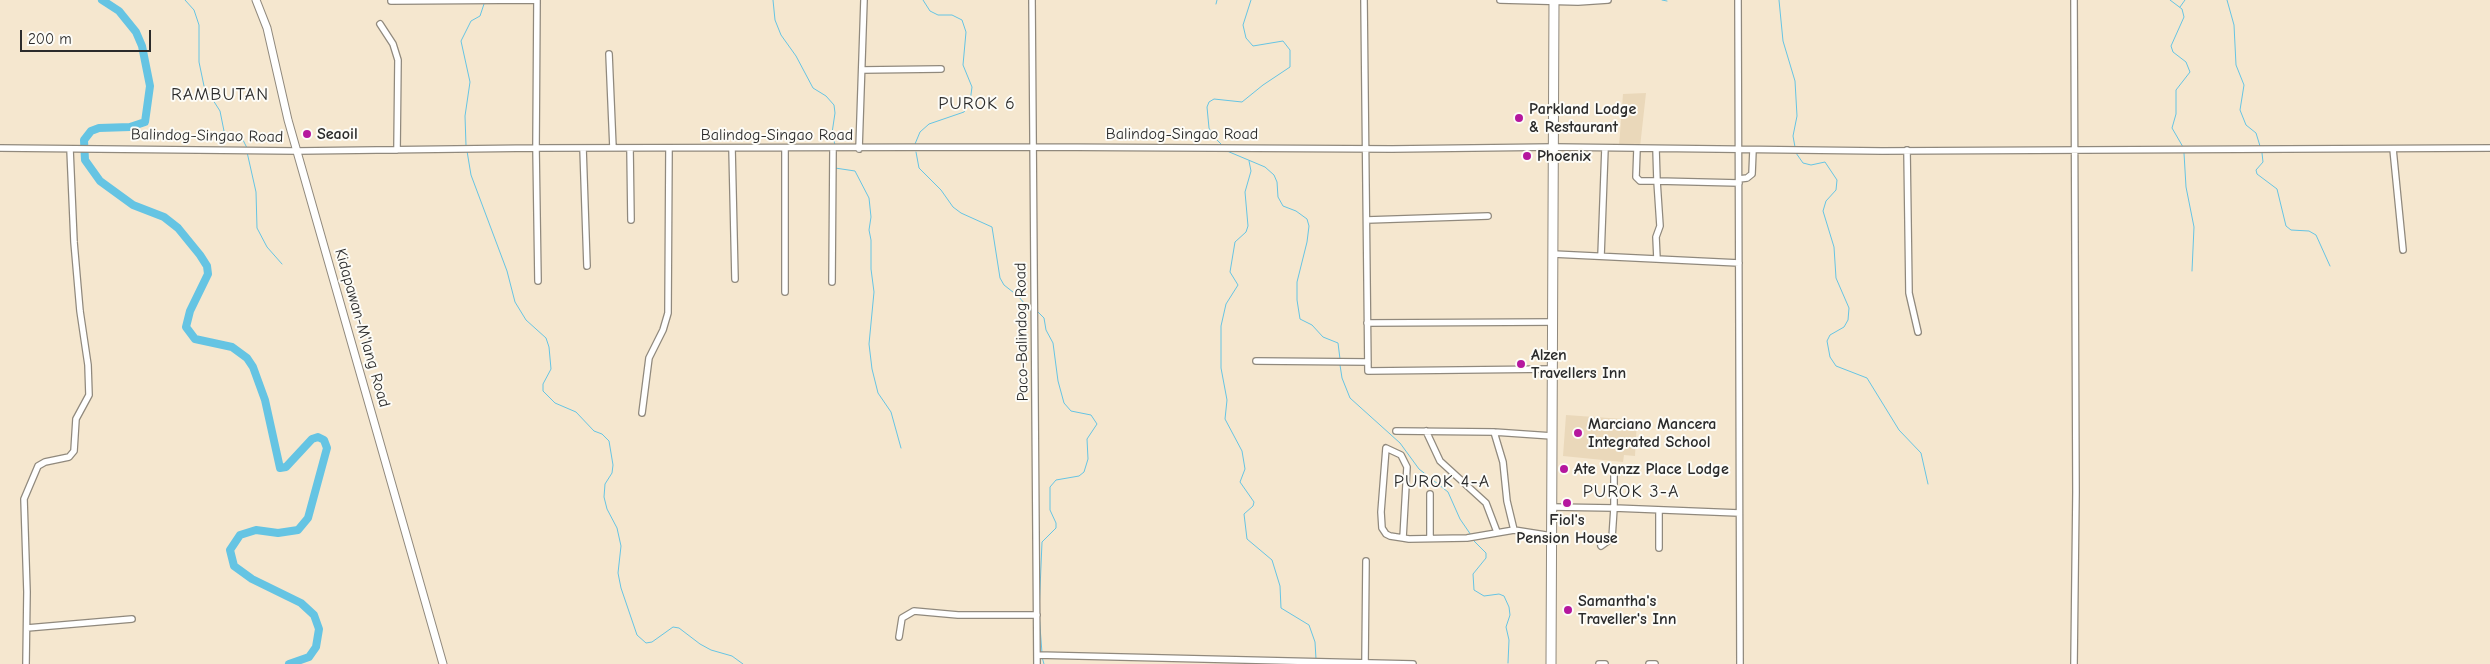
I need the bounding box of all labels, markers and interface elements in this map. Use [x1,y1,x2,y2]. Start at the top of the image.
scale bar [22,20,154,52]
text: 200 m [28,30,72,48]
district label: RAMBUTAN [170,84,270,106]
district label: PUROK 6 [937,93,1017,115]
place label: Parkland Lodge & Restaurant [1529,99,1636,137]
marker: Parkland Lodge & Restaurant [1513,112,1525,124]
place label: Seaoil [317,124,358,144]
street label: Balindog-Singao Road [1106,124,1258,144]
street label: Balindog-Singao Road [131,125,283,147]
street label: Balindog-Singao Road [701,125,853,145]
marker: Seaoil [301,128,313,140]
place label: Phoenix [1537,146,1591,166]
marker: Phoenix [1521,150,1533,162]
street label: Kidapawan-M'lang Road [330,246,394,410]
street label: Paco-Balindog Road [1011,263,1033,401]
place label: Alzen Travellers Inn [1531,345,1626,383]
marker: Alzen Travellers Inn [1515,358,1527,370]
place label: Marciano Mancera Integrated School [1588,414,1716,452]
marker: Marciano Mancera Integrated School [1572,427,1584,439]
place label: Ate Vanzz Place Lodge [1574,459,1729,479]
marker: Ate Vanzz Place Lodge [1558,463,1570,475]
district label: PUROK 4-A [1393,471,1491,493]
district label: PUROK 3-A [1582,481,1680,503]
marker: Fiol's Pension House [1561,497,1573,509]
place label: Fiol's Pension House [1516,510,1618,548]
place label: Samantha's Traveller's Inn [1578,591,1676,629]
marker: Samantha's Traveller's Inn [1562,604,1574,616]

